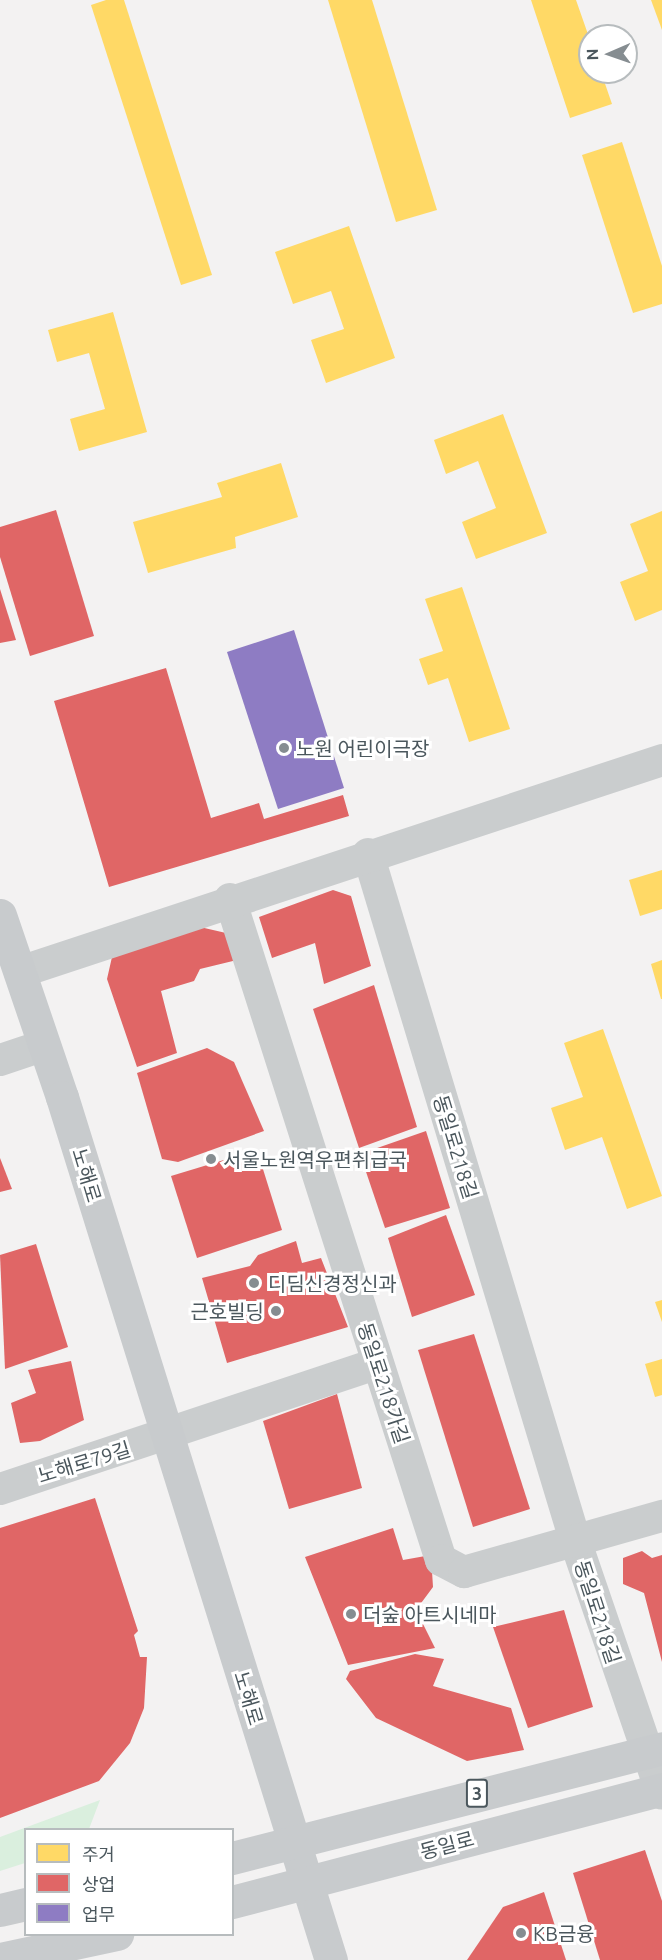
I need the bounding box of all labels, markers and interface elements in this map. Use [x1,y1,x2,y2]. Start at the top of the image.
north arrow [578,24,638,84]
text: N [583,48,601,61]
place label: 노원 어린이극장 [296,736,429,760]
marker: 노원 어린이극장 [277,741,291,755]
street label: 동일로218길 [429,1092,483,1202]
street label: 노해로 [67,1145,107,1205]
place label: 서울노원역우편취급국 [223,1147,407,1171]
marker: 서울노원역우편취급국 [204,1152,218,1166]
place label: 디딤신경정신과 [268,1271,397,1295]
marker: 디딤신경정신과 [245,1274,263,1292]
place label: 근호빌딩 [190,1299,264,1323]
marker: 근호빌딩 [269,1304,283,1318]
street label: 동일로218가길 [353,1319,415,1447]
street label: 노해로79길 [35,1436,133,1488]
street label: 동일로218길 [570,1557,626,1667]
place label: 더숲 아트시네마 [363,1602,496,1626]
marker: 더숲 아트시네마 [344,1607,358,1621]
street label: 노해로 [229,1668,269,1728]
road number: 3 [465,1778,489,1808]
street label: 동일로 [417,1826,477,1864]
legend [24,1828,234,1936]
text: 주거 [82,1844,115,1864]
text: 상업 [82,1874,115,1894]
text: 업무 [82,1904,115,1924]
place label: KB금융 [533,1921,595,1945]
marker: KB금융 [514,1926,528,1940]

